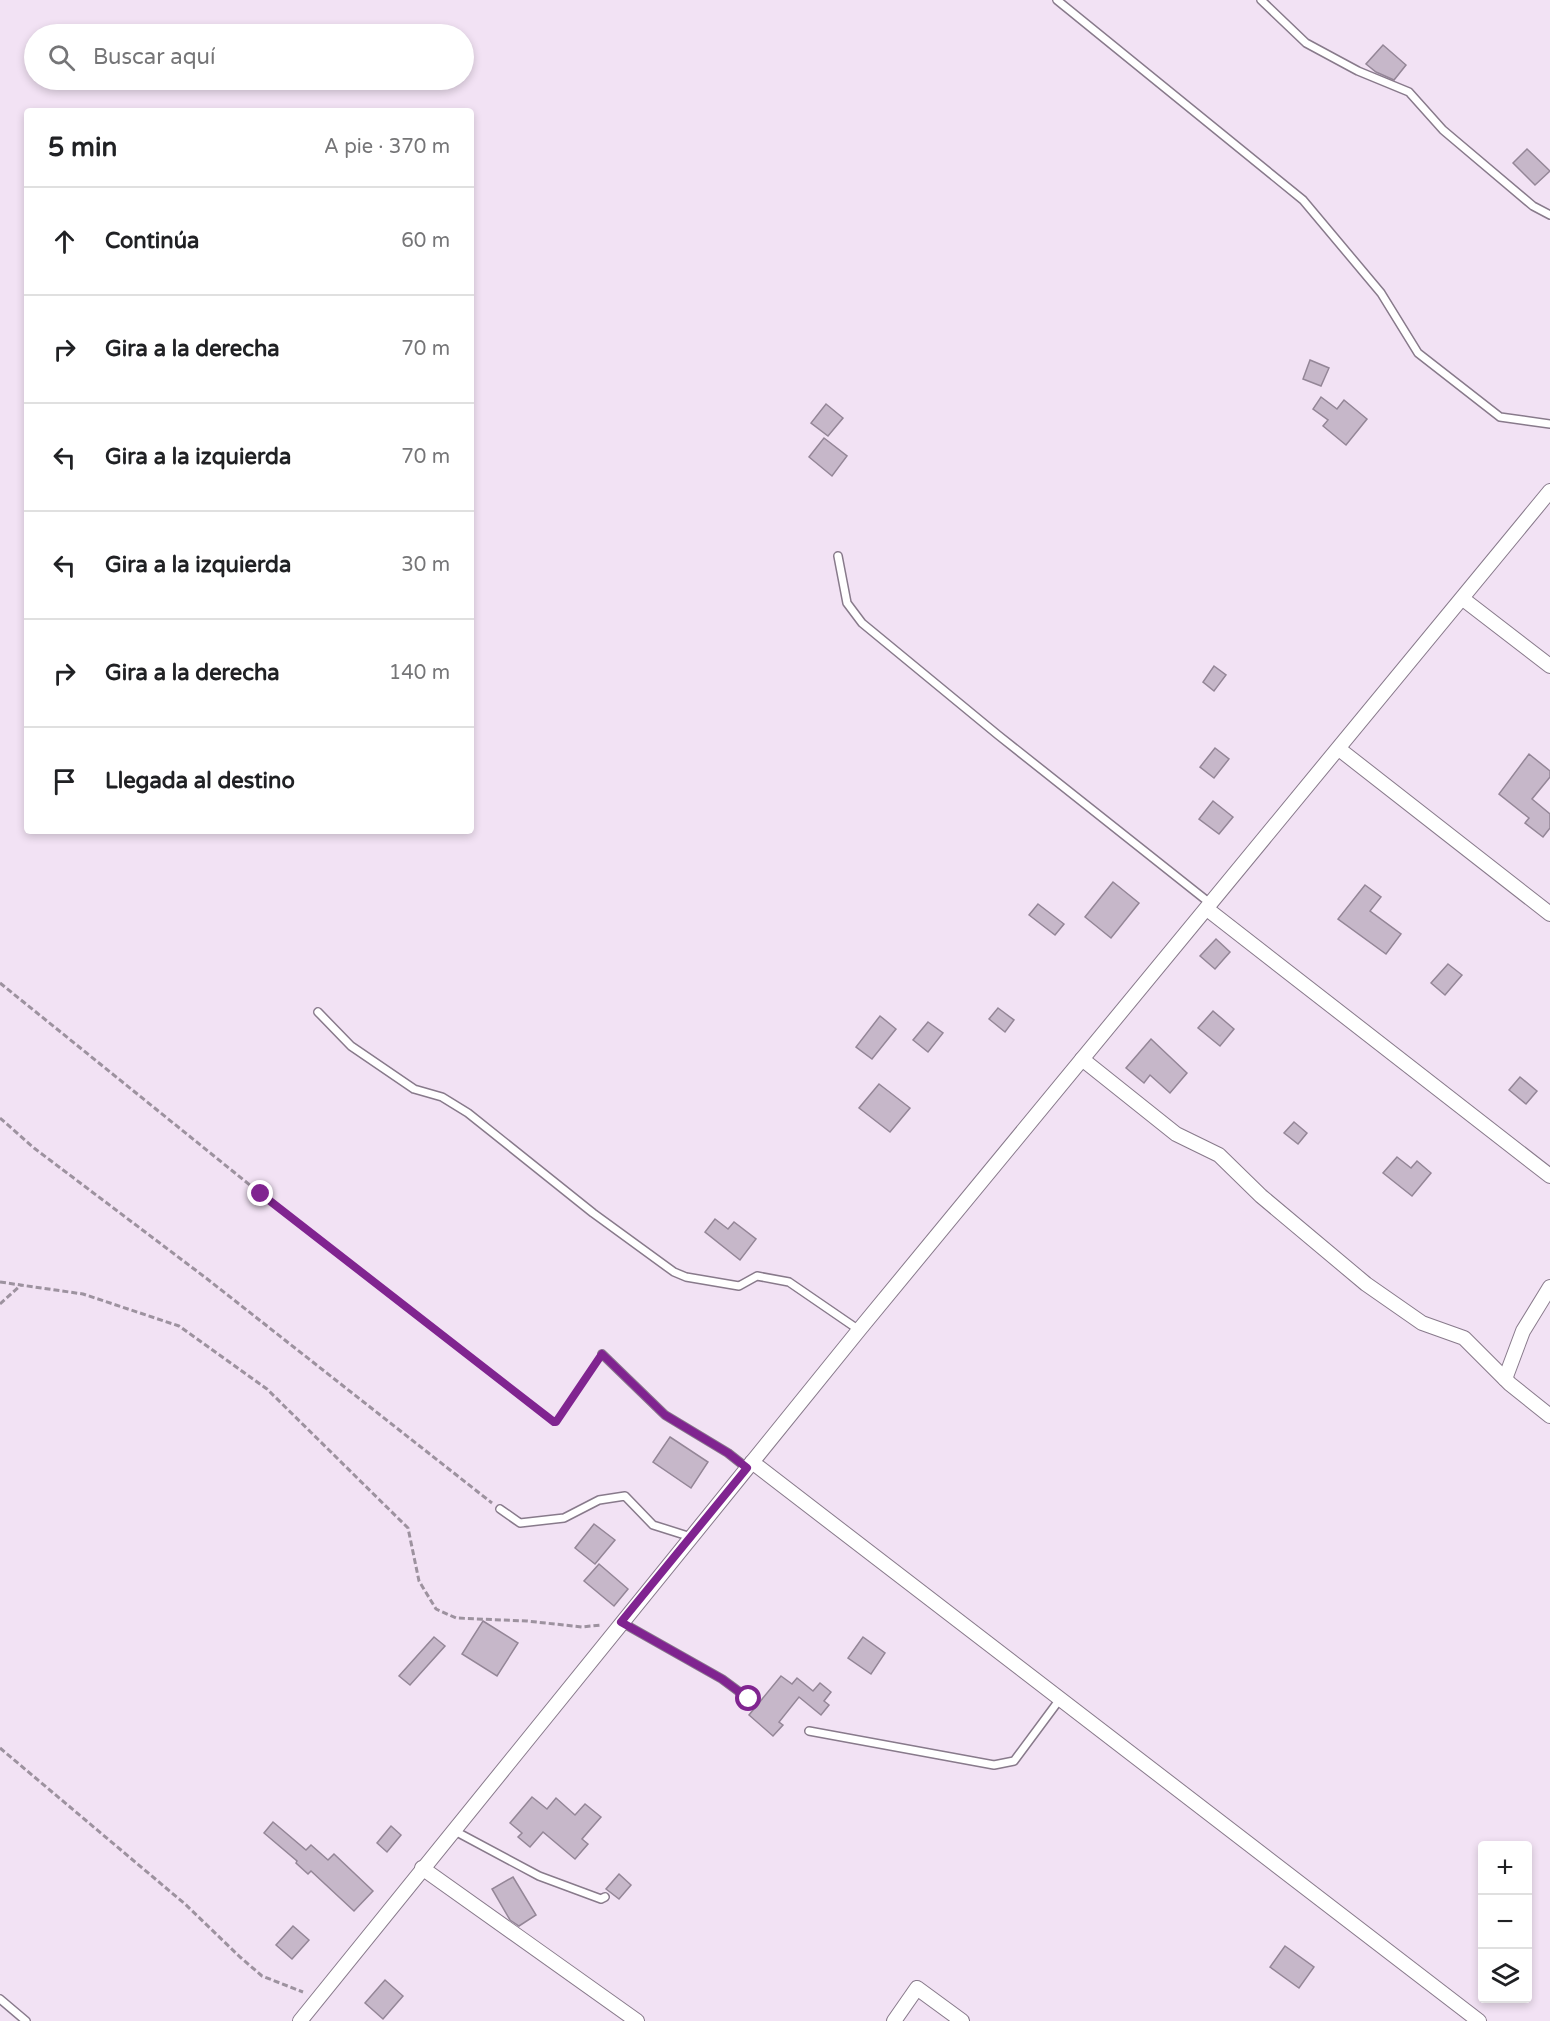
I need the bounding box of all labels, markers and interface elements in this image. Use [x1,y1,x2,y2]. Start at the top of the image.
search box [24,24,474,90]
icon: search [45,41,78,74]
text: Buscar aquí [93,44,215,70]
text: 5 min [48,132,117,163]
text: A pie · 370 m [324,135,450,159]
icon: ahead [48,225,81,258]
text: Continúa [105,228,199,254]
text: 60 m [401,229,450,253]
icon: right [48,333,81,366]
text: Gira a la derecha [105,336,280,362]
text: 70 m [401,337,450,361]
icon: left [48,441,81,474]
text: Gira a la izquierda [105,444,291,470]
text: 70 m [401,445,450,469]
icon: left [48,549,81,582]
text: Gira a la izquierda [105,552,291,578]
text: 30 m [401,553,450,577]
icon: right [48,657,81,690]
text: Gira a la derecha [105,660,280,686]
text: 140 m [389,661,450,685]
icon: arrive [48,765,81,798]
text: Llegada al destino [105,768,295,794]
route end [247,1180,273,1206]
route start [735,1685,761,1711]
map controls [1478,1841,1532,2003]
button: + [1478,1841,1532,1895]
button: − [1478,1895,1532,1949]
button: layers [1478,1949,1532,2003]

